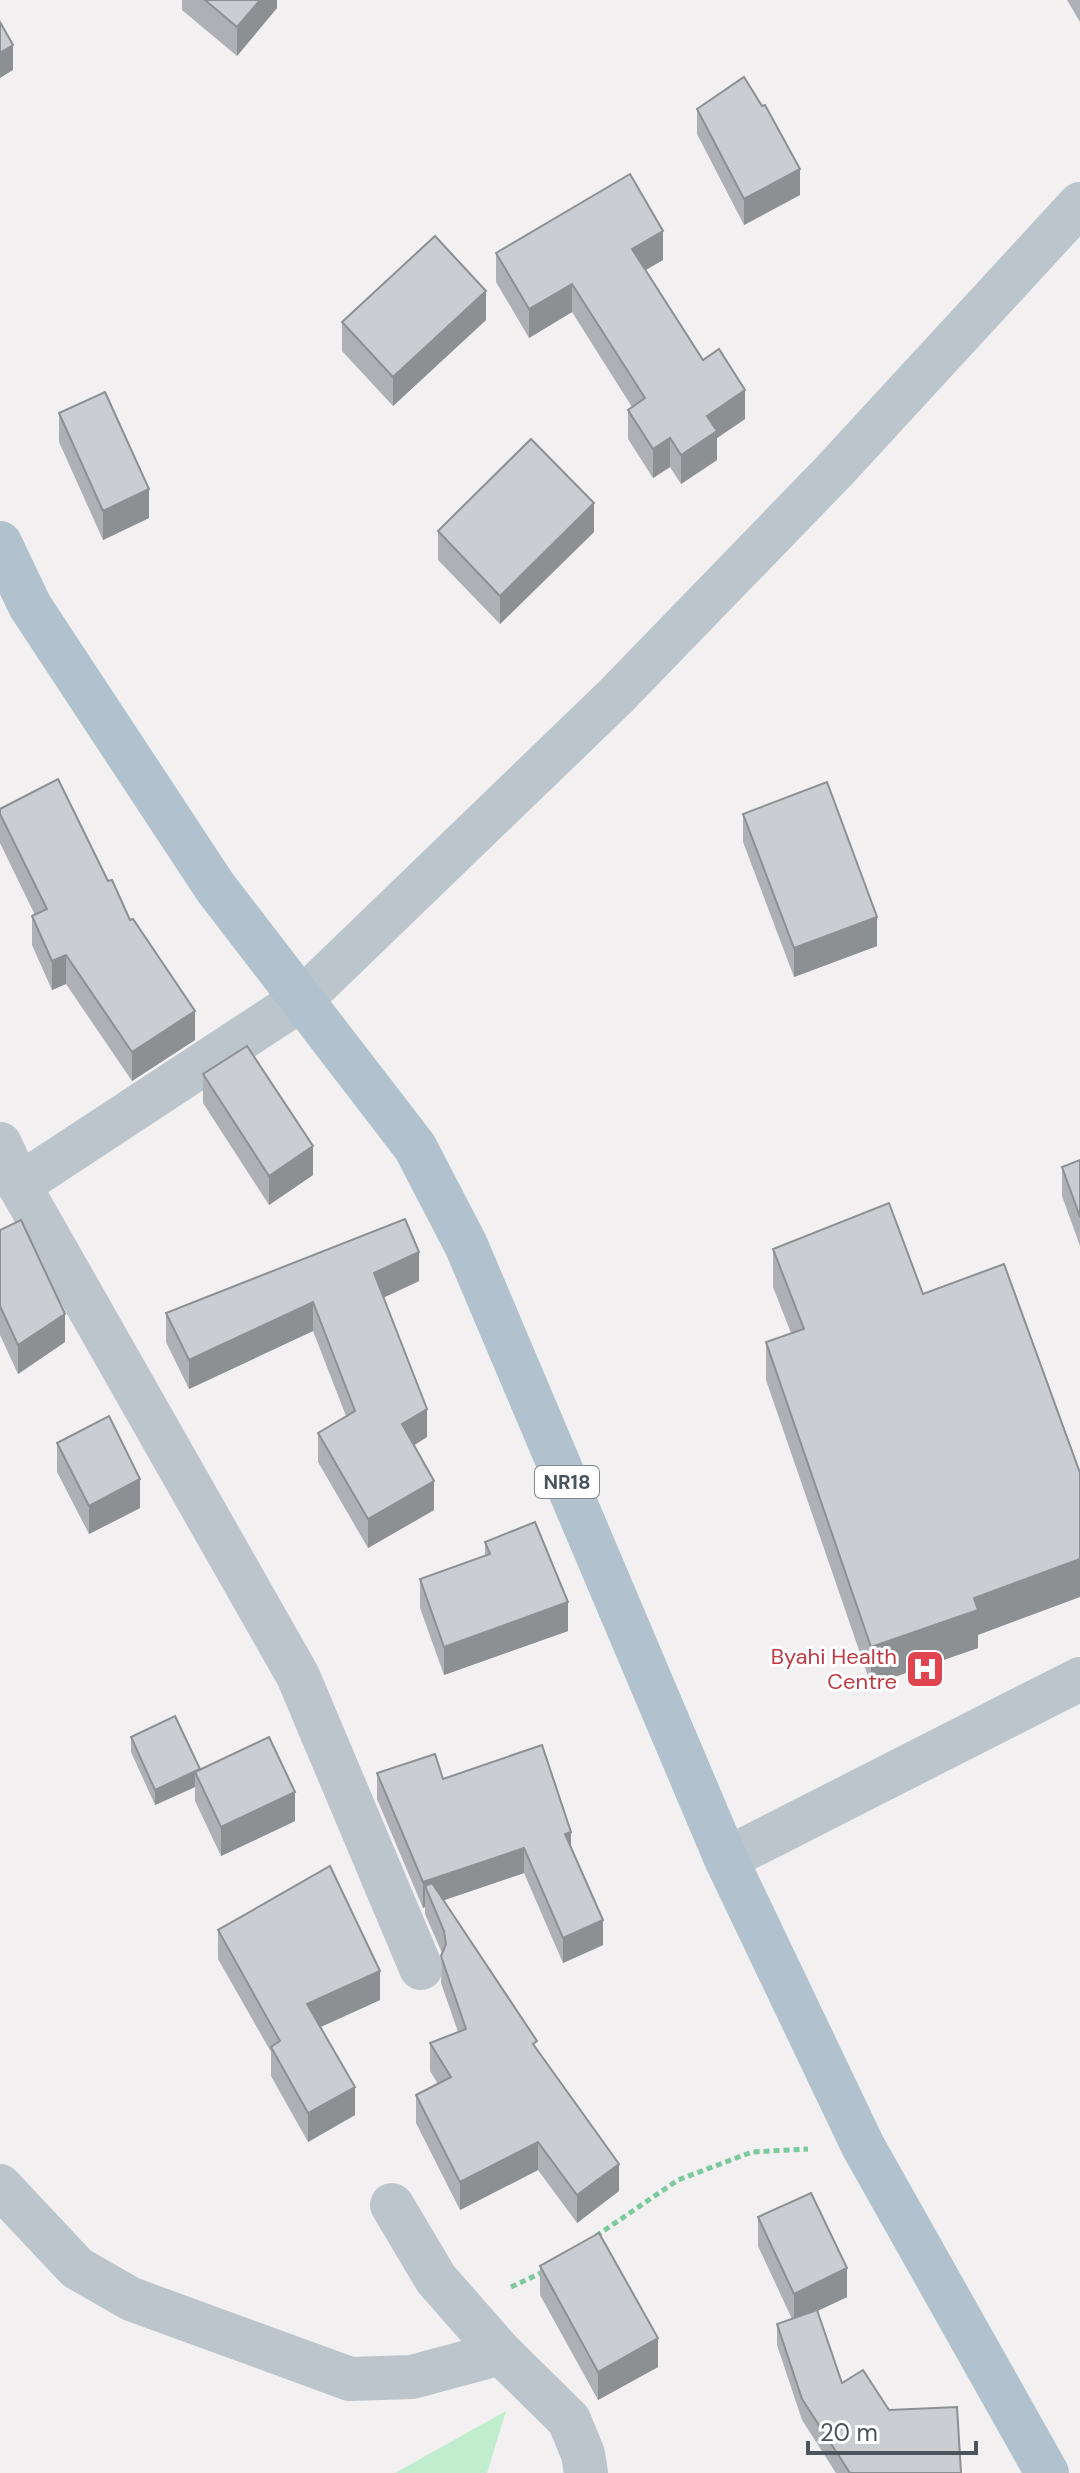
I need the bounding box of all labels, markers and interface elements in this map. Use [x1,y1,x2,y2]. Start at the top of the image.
road number: NR18 [535,1466,599,1498]
place label: Byahi Health Centre [771,1642,897,1696]
hospital icon: Byahi Health Centre [904,1648,946,1690]
scale bar [808,2405,976,2455]
text: 20 m [820,2417,878,2448]

